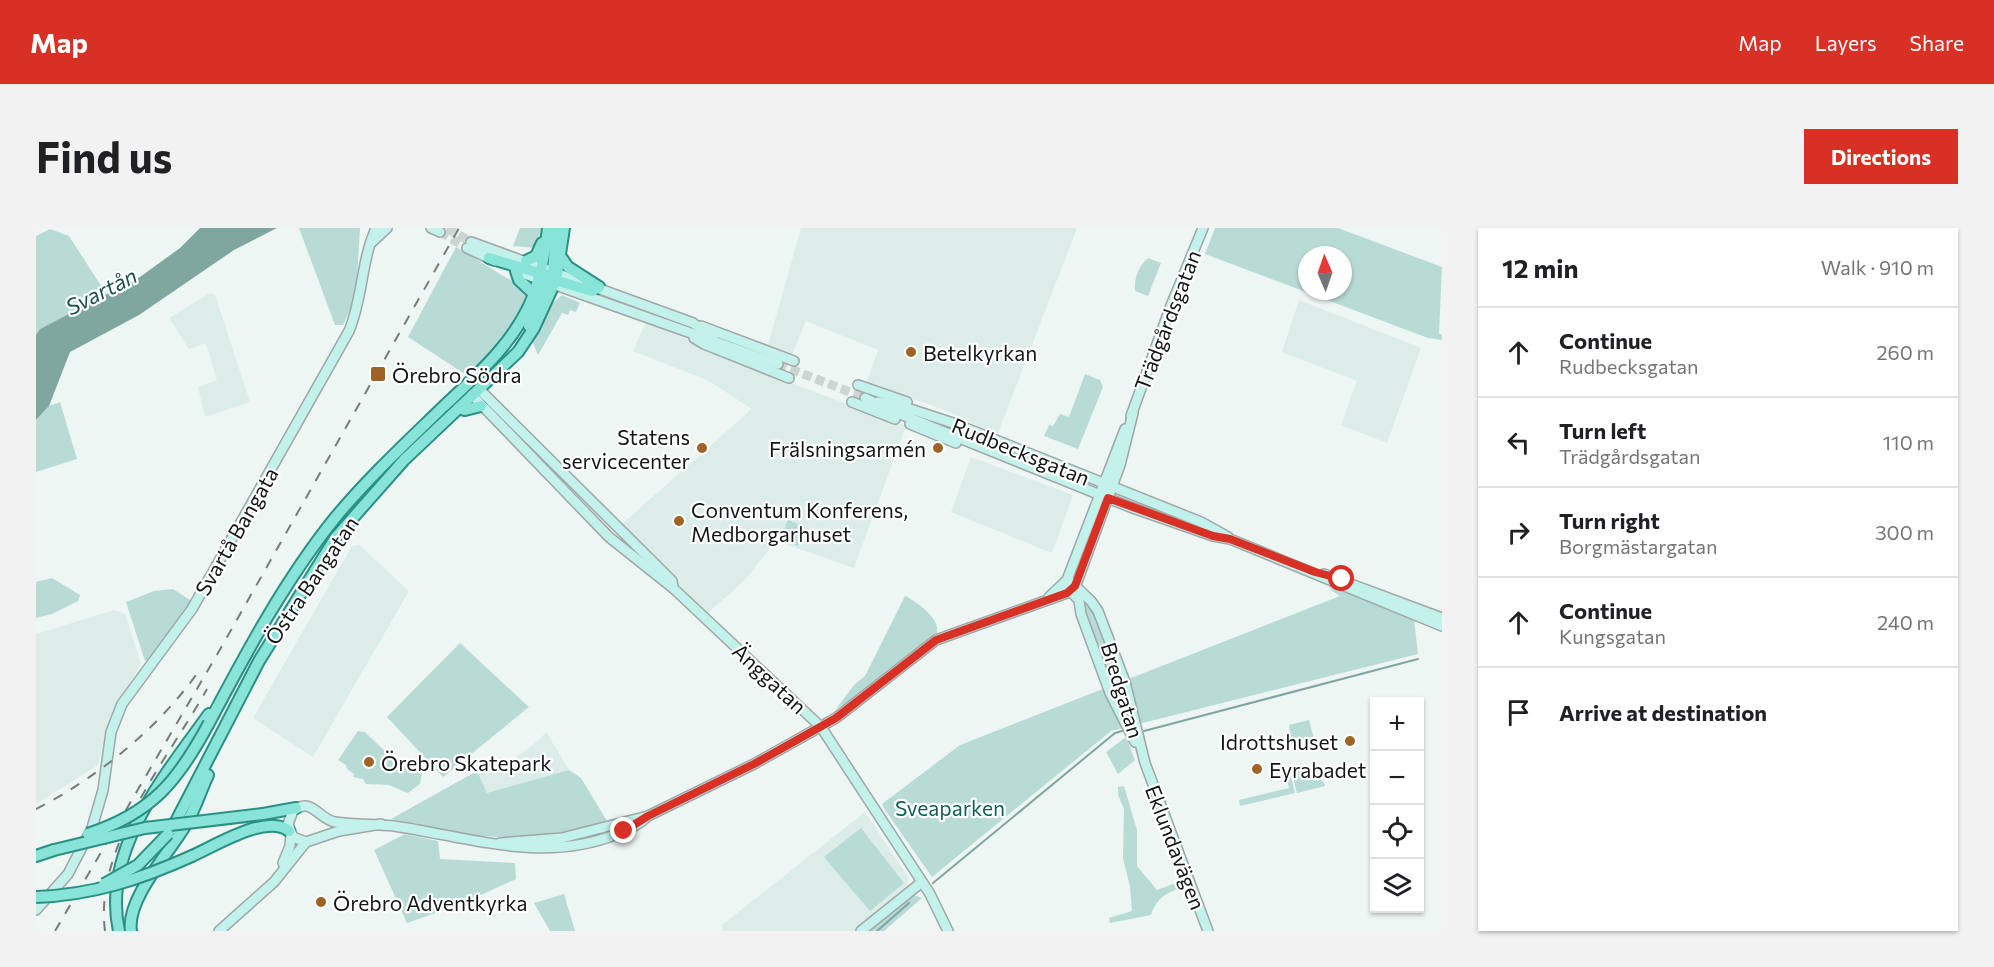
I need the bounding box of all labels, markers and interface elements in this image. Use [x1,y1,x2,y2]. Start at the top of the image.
text: Map [30,25,88,59]
text: Map [1738,30,1782,55]
text: Layers [1815,30,1877,55]
text: Share [1910,30,1964,55]
button: Directions [1804,129,1958,184]
text: Find us [36,130,172,182]
street label: Trädgårdsgatan [1129,246,1205,394]
north arrow [1298,246,1352,300]
text: 12 min [1502,252,1579,283]
text: Walk · 910 m [1821,255,1934,279]
water label: Svartån [61,262,141,320]
text: Continue [1559,327,1652,354]
icon: ahead [1502,336,1535,369]
place label: Betelkyrkan [923,340,1037,365]
text: 260 m [1876,340,1934,364]
marker: Betelkyrkan [904,345,918,359]
text: Rudbecksgatan [1559,354,1699,378]
place label: Örebro Södra [392,362,521,387]
marker: Örebro Södra [369,365,387,383]
street label: Rudbecksgatan [948,412,1094,490]
text: Turn left [1559,417,1646,444]
place label: Statens servicecenter [562,424,690,473]
icon: left [1502,426,1535,459]
text: 110 m [1883,430,1934,454]
place label: Frälsningsarmén [769,436,926,461]
marker: Statens servicecenter [695,441,709,455]
marker: Frälsningsarmén [931,441,945,455]
text: Trädgårdsgatan [1559,444,1701,468]
street label: Svartå Bangata [189,463,283,599]
place label: Conventum Konferens, Medborgarhuset [691,497,908,546]
text: Turn right [1559,507,1660,534]
street label: Östra Bangatan [259,511,363,649]
marker: Conventum Konferens, Medborgarhuset [672,514,686,528]
icon: right [1502,516,1535,549]
text: 300 m [1875,520,1934,544]
text: Borgmästargatan [1559,534,1717,558]
route start [1328,565,1354,591]
text: Continue [1559,597,1652,624]
icon: ahead [1502,606,1535,639]
text: 240 m [1877,610,1934,634]
text: Kungsgatan [1559,624,1666,648]
street label: Änggatan [728,638,812,718]
street label: Bredgatan [1097,639,1149,741]
icon: arrive [1502,696,1535,729]
map controls [1370,697,1424,913]
button: + [1370,697,1424,751]
text: Arrive at destination [1559,699,1767,726]
place label: Idrottshuset [1220,729,1338,754]
marker: Idrottshuset [1343,734,1357,748]
place label: Örebro Skatepark [381,750,552,775]
button: − [1370,751,1424,805]
marker: Örebro Skatepark [362,755,376,769]
place label: Eyrabadet [1269,757,1366,782]
marker: Eyrabadet [1250,762,1264,776]
street label: Eklundavägen [1141,781,1211,913]
park label: Sveaparken [895,795,1005,820]
button: locate [1370,805,1424,859]
route end [610,817,636,843]
button: layers [1370,859,1424,913]
place label: Örebro Adventkyrka [333,890,528,915]
marker: Örebro Adventkyrka [314,895,328,909]

